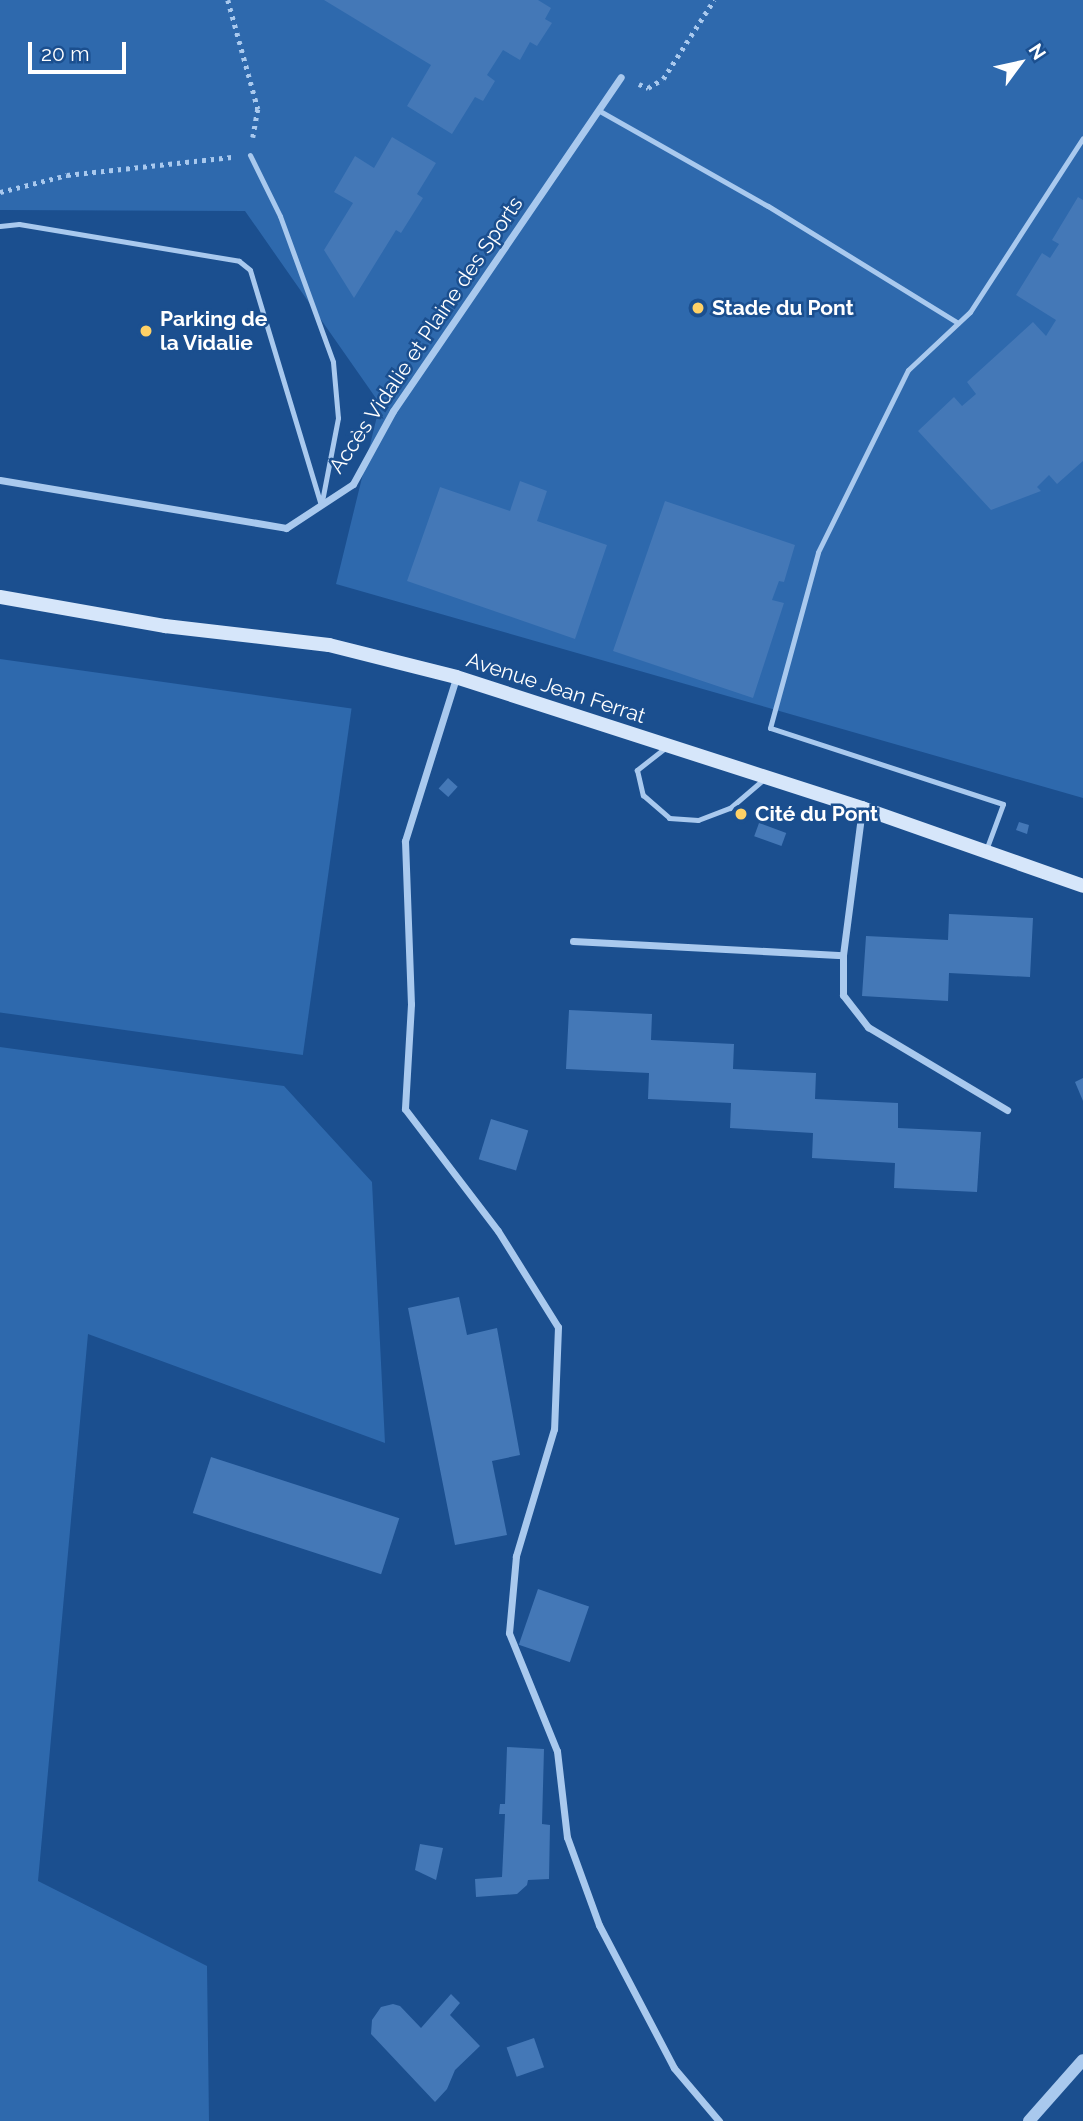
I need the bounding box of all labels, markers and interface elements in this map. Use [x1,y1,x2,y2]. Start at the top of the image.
scale bar [32,28,130,72]
north arrow [985,28,1055,98]
text: N [1024,39,1051,64]
text: 20 m [41,41,89,66]
street label: Accès Vidalie et Plaine des Sports [324,192,528,478]
place label: Stade du Pont [712,295,854,321]
marker: Stade du Pont [690,300,706,316]
place label: Parking de la Vidalie [160,306,267,356]
marker: Parking de la Vidalie [138,323,154,339]
street label: Avenue Jean Ferrat [463,647,649,729]
place label: Cité du Pont [755,801,878,827]
marker: Cité du Pont [733,806,749,822]

